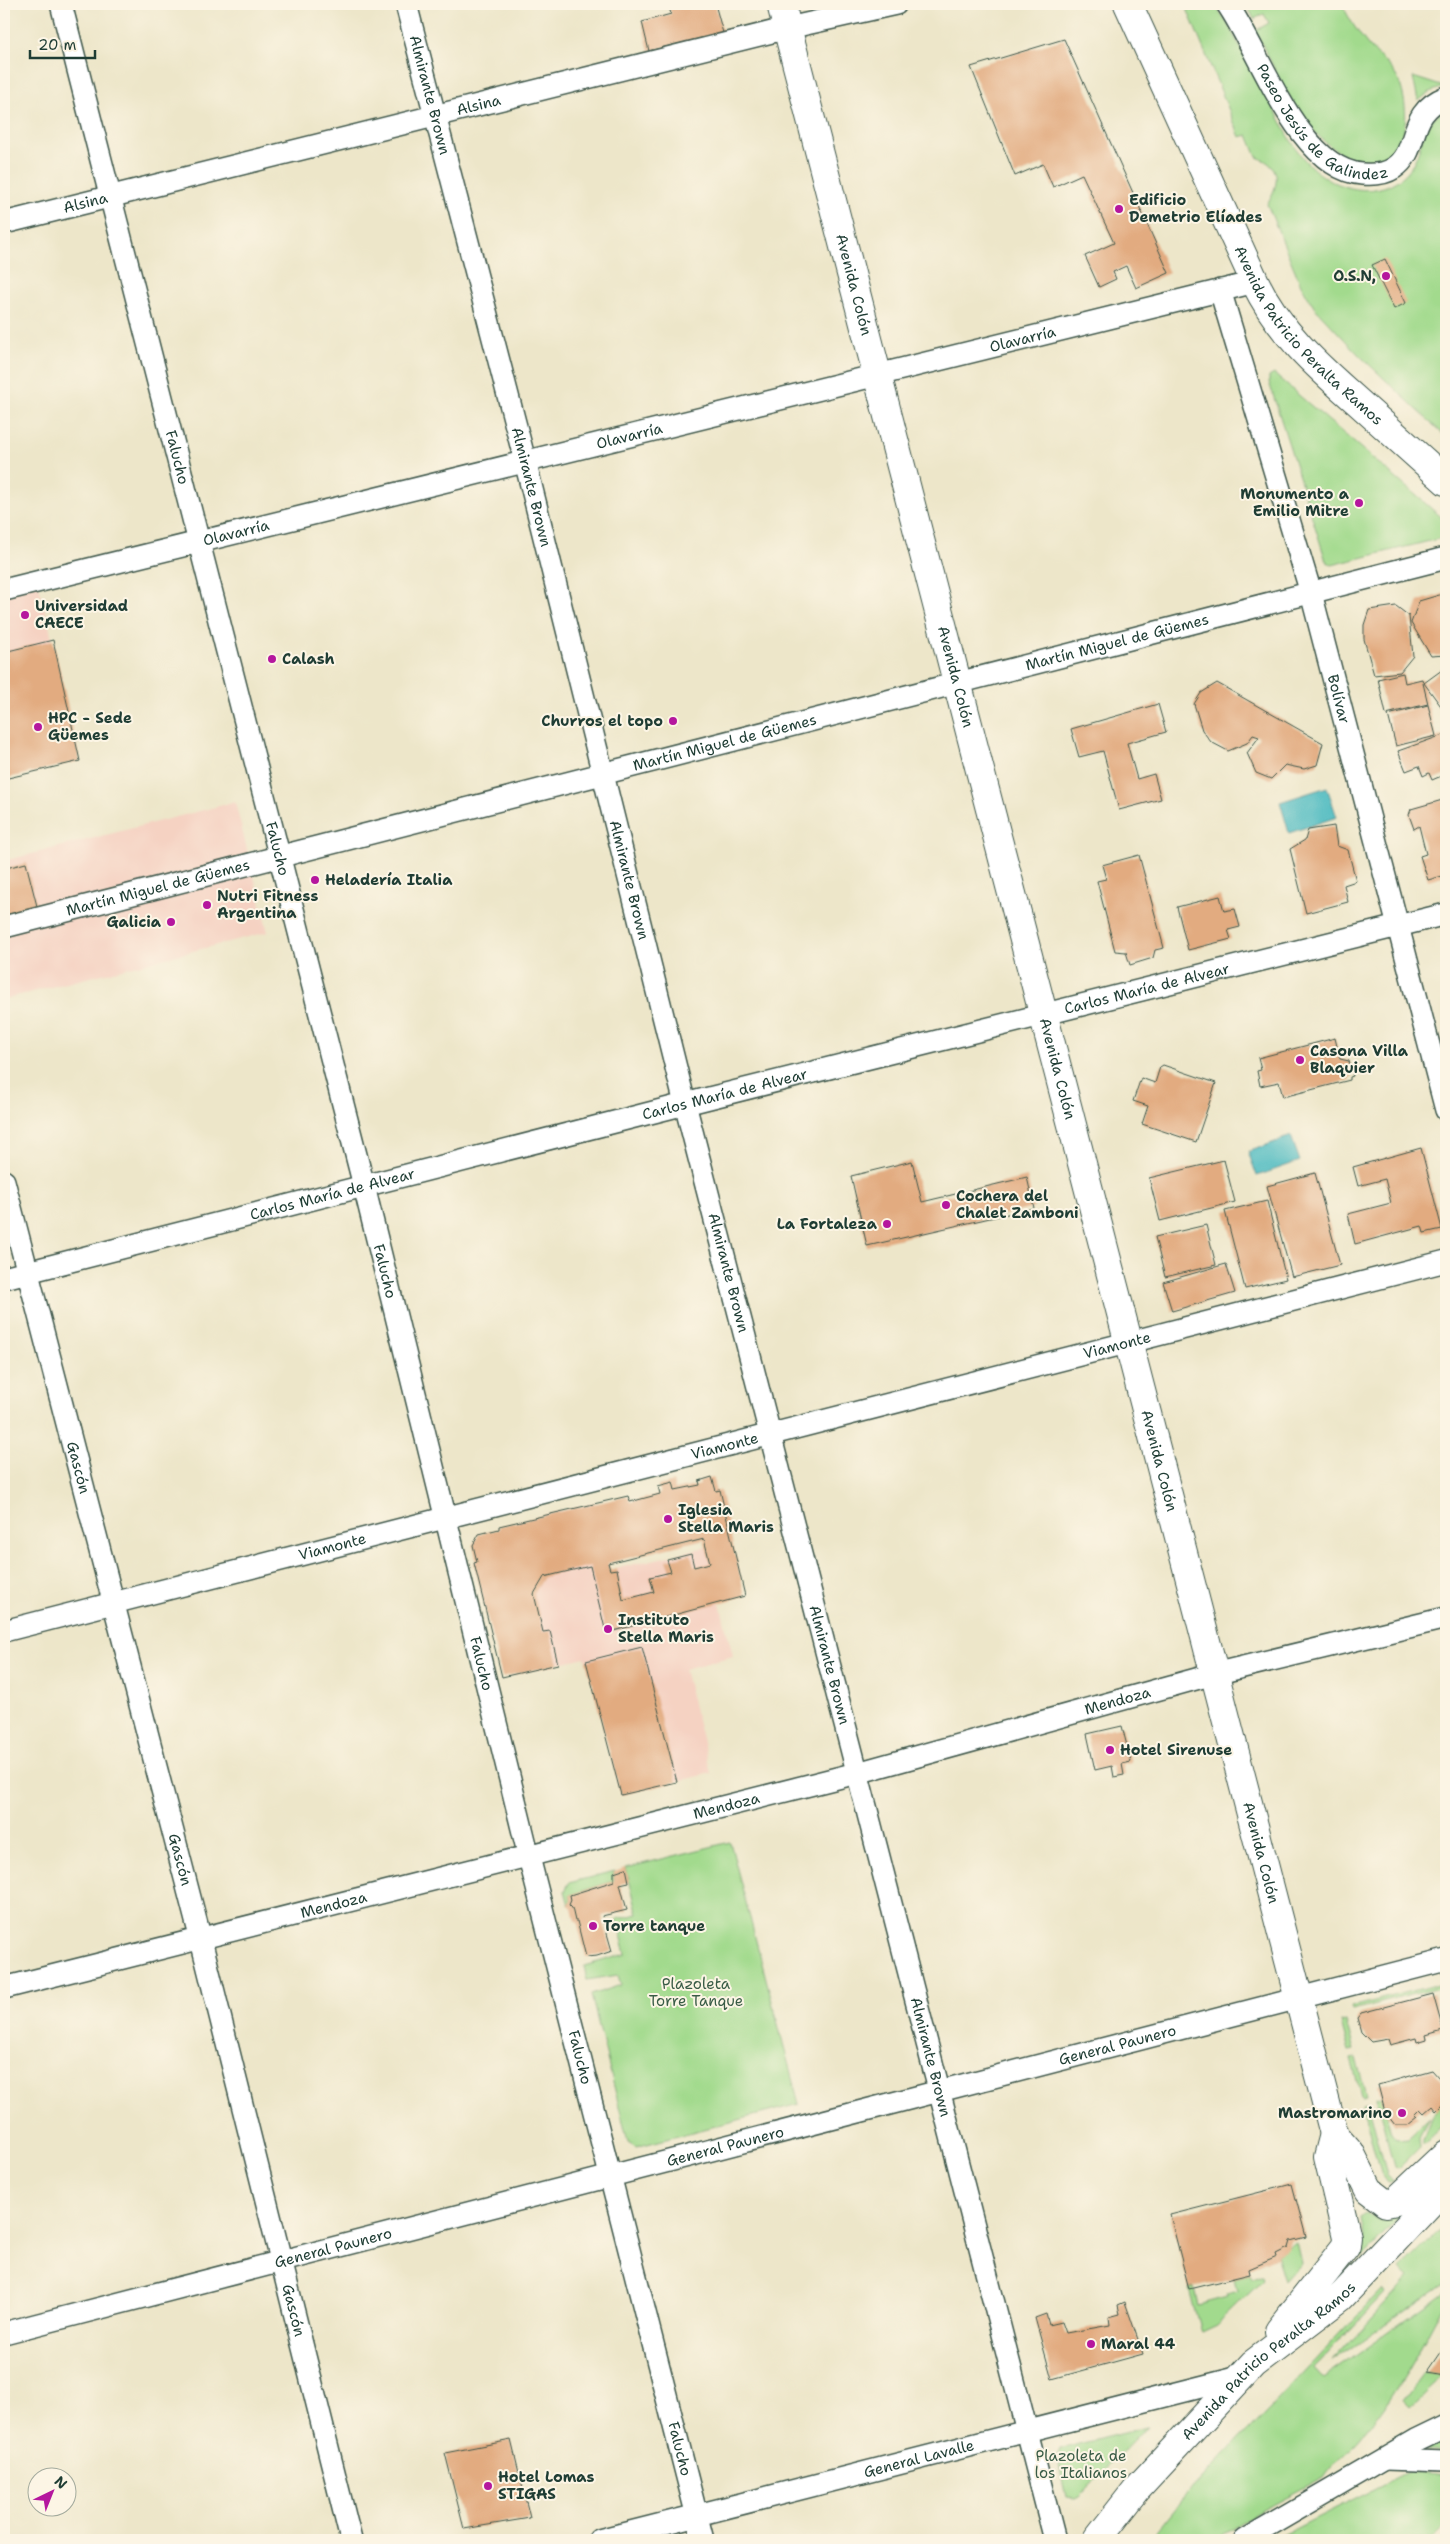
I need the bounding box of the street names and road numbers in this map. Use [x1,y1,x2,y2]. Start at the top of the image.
street label: Almirante Brown [405,33,455,157]
street label: Paseo Jesús de Galindez [1252,60,1390,184]
street label: Alsina [454,90,503,120]
street label: Alsina [61,187,110,218]
street label: Avenida Colón [831,232,877,338]
street label: Avenida Patricio Peralta Ramos [1230,242,1387,430]
street label: Olavarría [987,321,1058,357]
street label: Olavarría [594,418,665,454]
street label: Almirante Brown [507,425,556,549]
street label: Falucho [161,428,194,487]
street label: Olavarría [201,515,272,551]
street label: Martín Miguel de Güemes [1023,609,1211,675]
street label: Avenida Colón [933,624,978,730]
street label: Bolívar [1323,672,1355,726]
street label: Martín Miguel de Güemes [631,709,819,776]
street label: Almirante Brown [605,818,654,942]
street label: Falucho [261,819,294,878]
street label: Martín Miguel de Güemes [64,855,252,921]
street label: Carlos María de Alvear [1062,958,1232,1019]
street label: Avenida Colón [1035,1016,1080,1122]
street label: Carlos María de Alvear [640,1064,810,1125]
street label: Carlos María de Alvear [248,1163,417,1225]
street label: Almirante Brown [703,1211,753,1335]
street label: Falucho [369,1242,401,1300]
street label: Viamonte [1081,1327,1153,1364]
street label: Avenida Colón [1136,1408,1182,1514]
street label: Viamonte [689,1428,761,1464]
street label: Gascón [62,1439,95,1496]
street label: Viamonte [296,1528,368,1565]
street label: Almirante Brown [805,1603,854,1727]
street label: Falucho [465,1634,498,1693]
street label: Mendoza [1082,1682,1153,1719]
street label: Mendoza [691,1788,762,1824]
street label: Avenida Colón [1238,1800,1284,1906]
street label: Gascón [164,1831,196,1888]
street label: Mendoza [298,1887,370,1923]
street label: Almirante Brown [906,1995,956,2119]
street label: General Paunero [1057,2020,1178,2070]
street label: Falucho [564,2028,597,2087]
street label: General Paunero [664,2122,786,2171]
street label: General Paunero [272,2223,394,2273]
street label: Avenida Patricio Peralta Ramos [1177,2278,1360,2445]
street label: Gascón [277,2282,310,2339]
street label: Falucho [663,2420,696,2478]
street label: General Lavalle [861,2435,976,2482]

